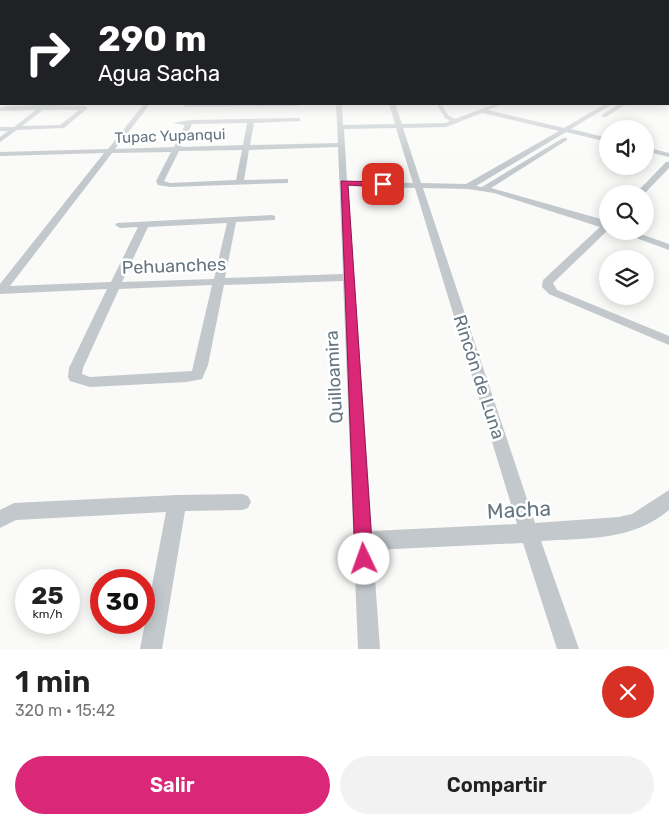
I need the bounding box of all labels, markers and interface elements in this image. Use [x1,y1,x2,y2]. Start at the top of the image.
text: 290 m [98,18,207,60]
icon: right [15,20,80,85]
text: Agua Sacha [98,60,220,87]
map controls [599,120,654,305]
button: sound [599,120,654,175]
street label: Tupac Yupanqui [114,125,226,147]
pin [362,163,404,205]
icon: arrive [369,170,397,198]
button: search [599,185,654,240]
button: layers [599,250,654,305]
street label: Pehuanches [121,253,227,279]
street label: Rincón de Luna [449,312,509,442]
street label: Quilloamira [321,330,347,424]
street label: Macha [486,495,552,524]
position arrow [337,532,389,584]
speed limit sign: 30 [90,569,155,634]
text: 25 [31,581,64,610]
text: km/h [33,607,62,621]
text: 1 min [15,664,90,700]
button: close [602,666,654,718]
text: 320 m · 15:42 [15,701,115,720]
button: Salir [15,756,330,814]
button: Compartir [340,756,654,814]

